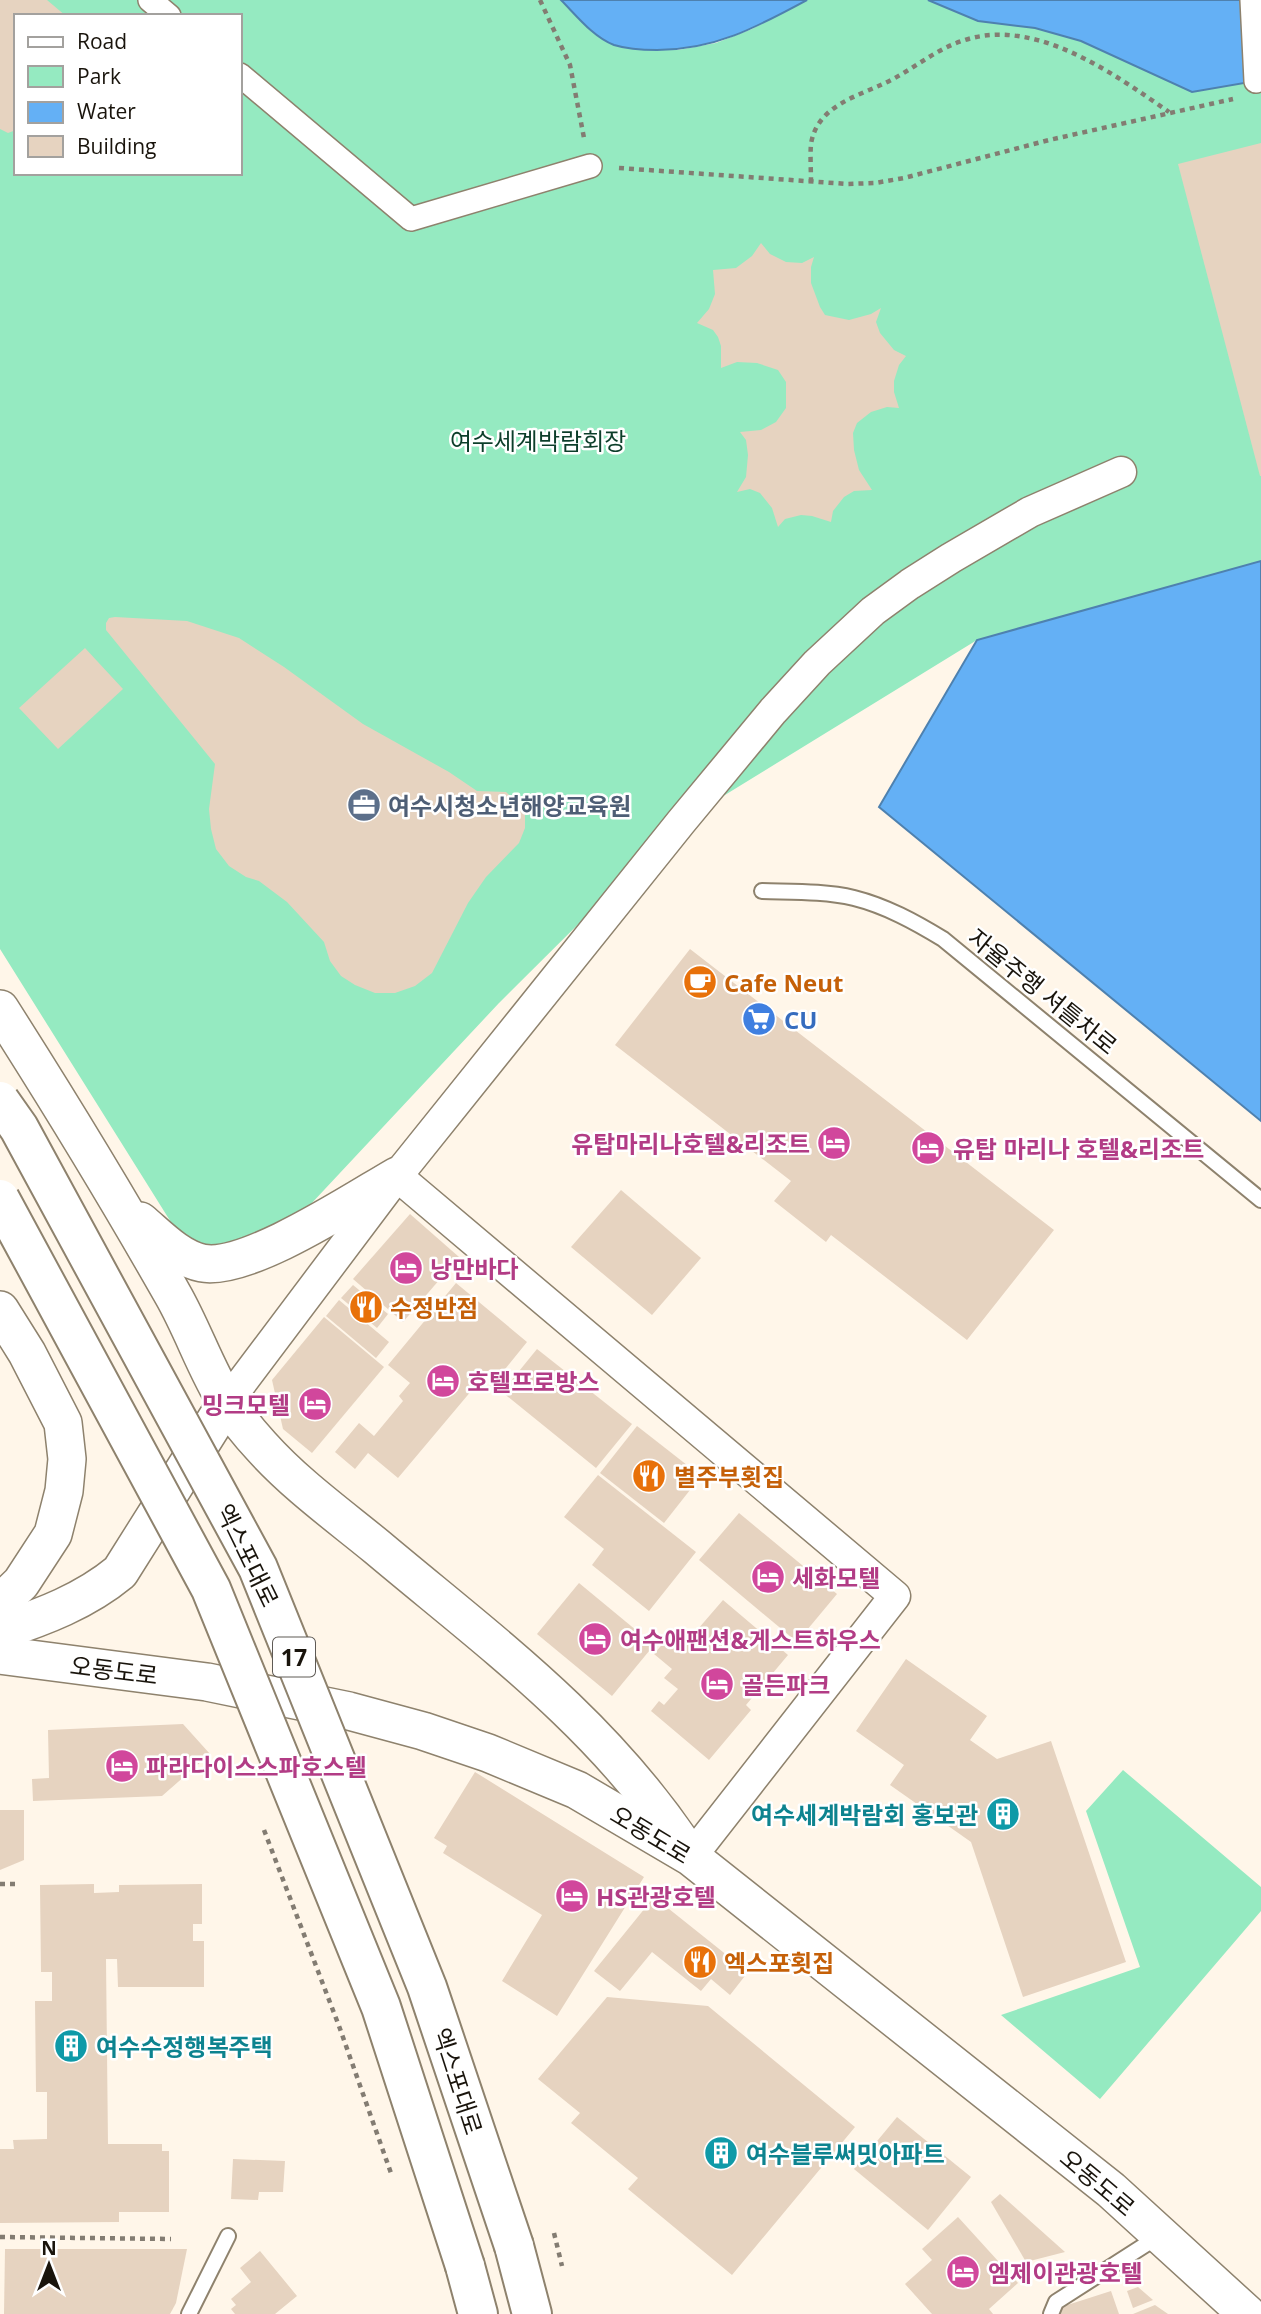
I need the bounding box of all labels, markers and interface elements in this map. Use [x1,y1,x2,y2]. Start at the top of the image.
legend [14,14,242,175]
text: Road [77,27,127,55]
text: Park [77,62,121,90]
text: Water [77,97,136,125]
text: Building [77,132,156,160]
park label: 여수세계박람회장 [450,424,626,457]
office icon: 여수시청소년해양교육원 [345,786,383,824]
place label: 여수시청소년해양교육원 [388,789,631,822]
street label: 자율주행 셔틀차로 [962,921,1124,1061]
cafe icon: Cafe Neut [681,963,719,1001]
place label: Cafe Neut [724,966,843,999]
supermarket icon: CU [740,1000,778,1038]
place label: CU [784,1003,817,1036]
hotel icon: 유탑마리나호텔&리조트 [815,1124,853,1162]
place label: 유탑마리나호텔&리조트 [571,1127,810,1160]
hotel icon: 유탑 마리나 호텔&리조트 [909,1129,947,1167]
place label: 유탑 마리나 호텔&리조트 [953,1132,1204,1165]
hotel icon: 낭만바다 [387,1249,425,1287]
place label: 낭만바다 [430,1252,518,1285]
restaurant icon: 수정반점 [347,1288,385,1326]
place label: 수정반점 [390,1291,478,1324]
hotel icon: 호텔프로방스 [424,1362,462,1400]
place label: 호텔프로방스 [467,1365,599,1398]
hotel icon: 밍크모텔 [296,1385,334,1423]
place label: 밍크모텔 [202,1388,290,1421]
restaurant icon: 별주부횟집 [630,1457,668,1495]
place label: 별주부횟집 [674,1460,784,1493]
street label: 엑스포대로 [209,1498,287,1612]
hotel icon: 세화모텔 [749,1558,787,1596]
place label: 세화모텔 [792,1561,880,1594]
hotel icon: 여수애팬션&게스트하우스 [576,1620,614,1658]
place label: 여수애팬션&게스트하우스 [620,1623,881,1656]
road number: 17 [273,1638,315,1676]
street label: 오동도로 [68,1648,160,1692]
hotel icon: 골든파크 [698,1665,736,1703]
place label: 골든파크 [742,1668,830,1701]
hotel icon: 파라다이스스파호스텔 [103,1747,141,1785]
place label: 파라다이스스파호스텔 [146,1750,367,1783]
building icon: 여수세계박람회 홍보관 [984,1795,1022,1833]
street label: 오동도로 [605,1797,697,1871]
place label: 여수세계박람회 홍보관 [751,1798,978,1831]
hotel icon: HS관광호텔 [553,1877,591,1915]
place label: HS관광호텔 [596,1880,716,1913]
restaurant icon: 엑스포횟집 [681,1943,719,1981]
place label: 엑스포횟집 [724,1946,834,1979]
street label: 엑스포대로 [425,2023,491,2139]
building icon: 여수수정행복주택 [52,2027,90,2065]
place label: 여수수정행복주택 [96,2030,273,2063]
building icon: 여수블루써밋아파트 [702,2134,740,2172]
place label: 여수블루써밋아파트 [746,2137,945,2170]
street label: 오동도로 [1054,2141,1142,2223]
north arrow [14,2230,84,2300]
text: N [41,2235,57,2261]
hotel icon: 엠제이관광호텔 [944,2253,982,2291]
place label: 엠제이관광호텔 [988,2256,1143,2289]

